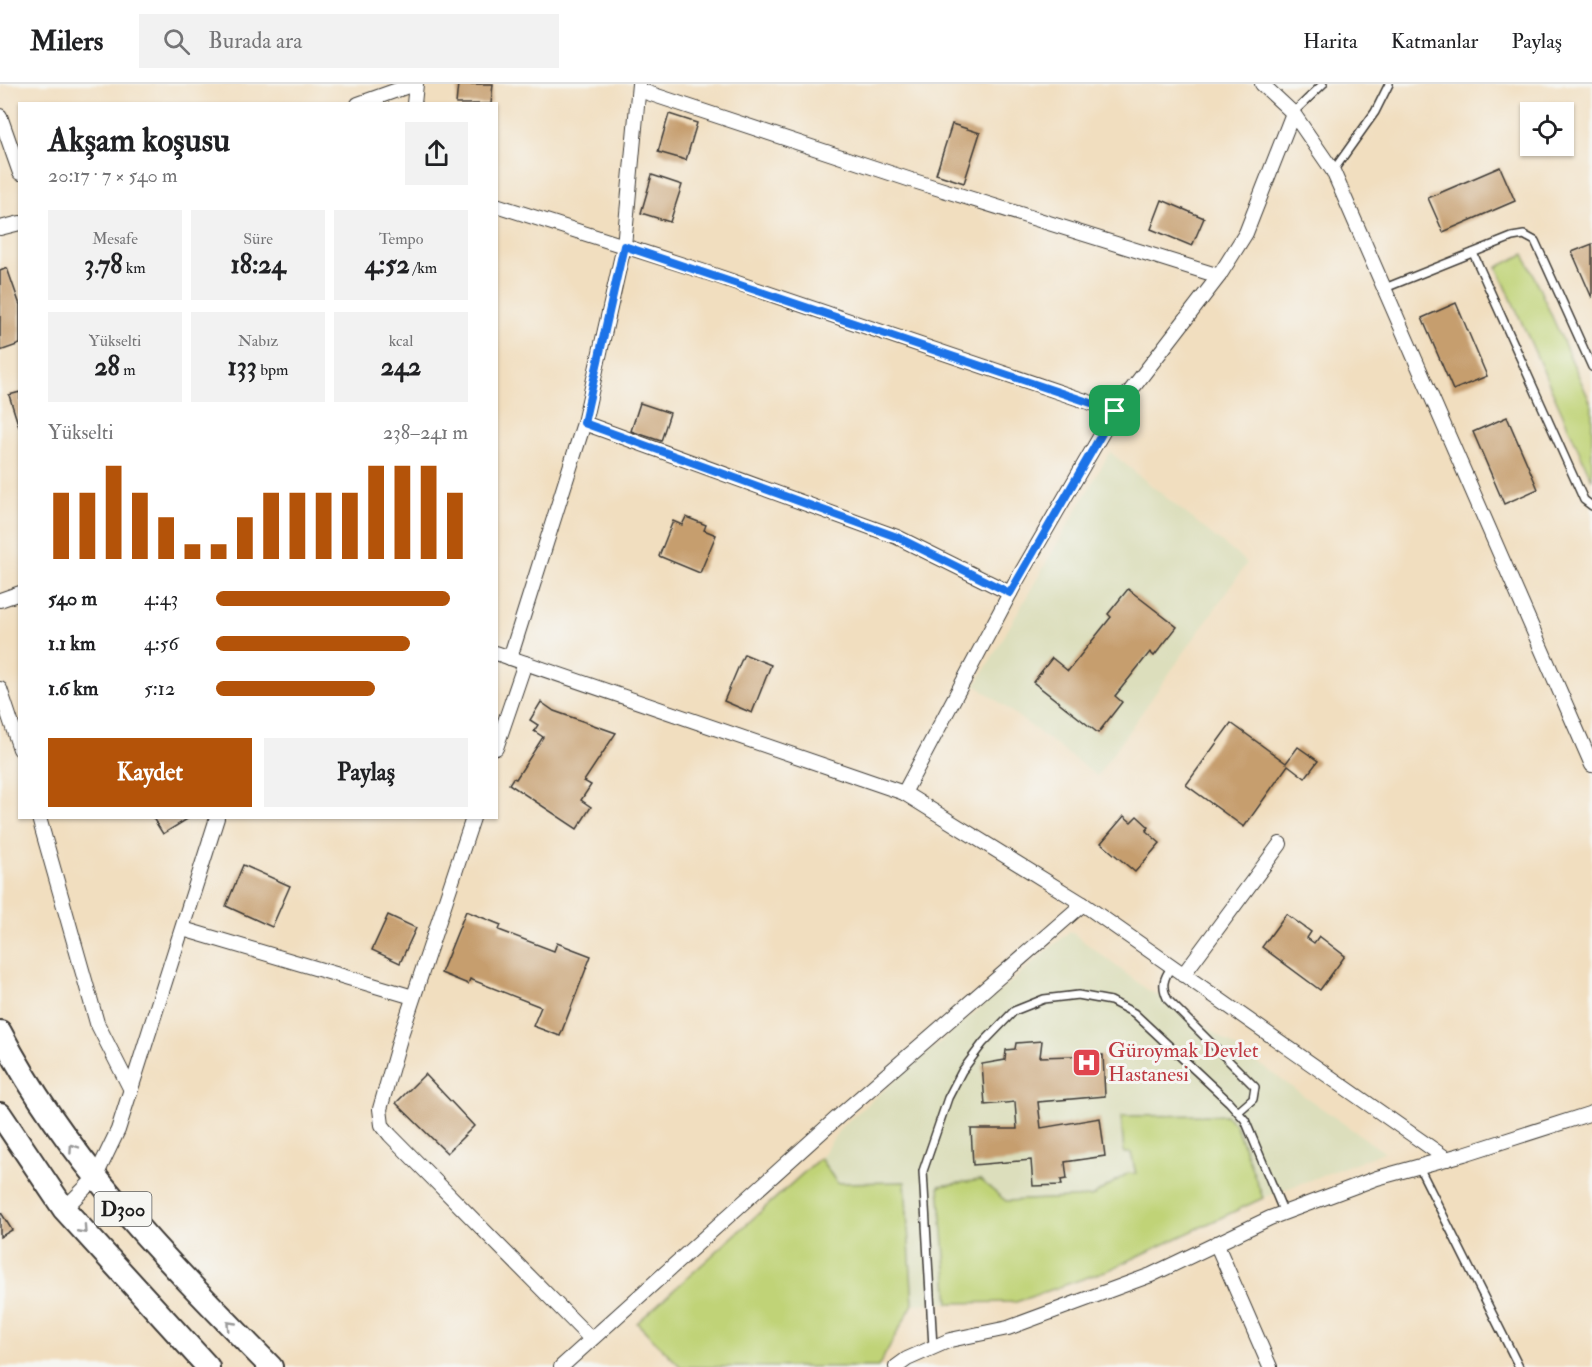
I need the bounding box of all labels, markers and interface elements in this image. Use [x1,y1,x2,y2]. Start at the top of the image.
search box [139,14,559,68]
text: Milers [30,24,103,59]
icon: search [160,25,193,58]
text: Burada ara [208,27,302,55]
text: Harita [1303,28,1358,55]
text: Katmanlar [1391,28,1478,55]
text: Paylaş [1511,28,1562,55]
map controls [1520,102,1574,156]
button: locate [1520,102,1574,156]
text: Akşam koşusu [48,120,230,161]
button: share [405,122,468,185]
text: 20:17 · 7 × 540 m [48,163,177,188]
text: Mesafe [92,229,138,249]
text: Süre [243,229,273,249]
text: Tempo [379,229,423,249]
text: 3.78 [84,249,122,281]
text: 18:24 [230,249,286,281]
text: 4:52 [365,249,410,281]
text: km [122,258,146,278]
text: /km [410,258,437,278]
text: Yükselti [89,331,141,351]
text: Nabız [238,331,278,351]
text: kcal [389,331,413,351]
text: 28 [94,351,120,383]
text: 133 [228,351,257,383]
text: 242 [381,351,421,383]
text: m [120,360,136,380]
text: bpm [257,360,288,380]
pin [1089,385,1140,436]
icon: arrive [1098,394,1131,427]
text: Yükselti [48,420,114,445]
text: 238–241 m [383,420,468,445]
text: 540 m [48,586,97,611]
text: 4:43 [144,586,178,611]
text: 1.1 km [48,631,95,656]
text: 4:56 [144,631,179,656]
text: 1.6 km [48,676,98,701]
text: 5:12 [144,676,175,701]
button: Kaydet [48,738,252,807]
button: Paylaş [264,738,468,807]
place label: Güroymak Devlet Hastanesi [1108,1037,1259,1088]
hospital icon: Güroymak Devlet Hastanesi [1071,1046,1103,1078]
one-way arrow [69,1143,80,1154]
road number: D300 [94,1192,152,1226]
one-way arrow [76,1223,87,1234]
one-way arrow [226,1322,237,1332]

